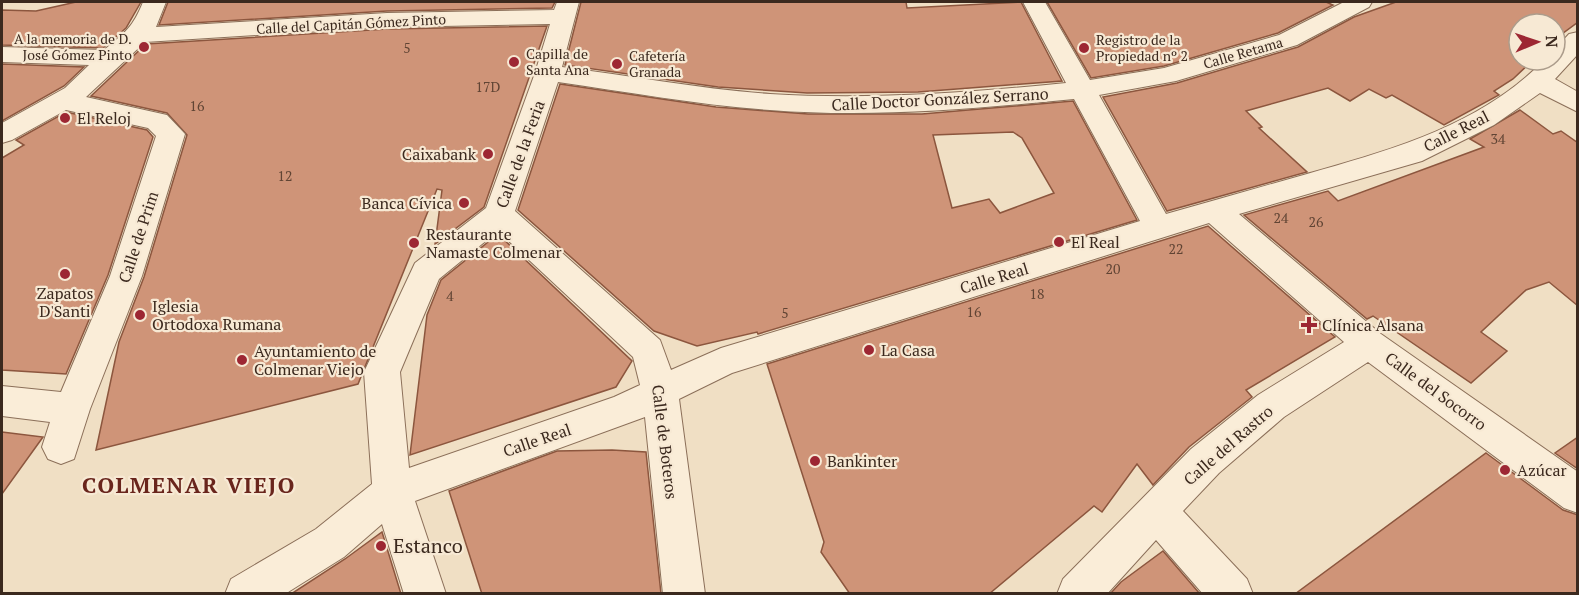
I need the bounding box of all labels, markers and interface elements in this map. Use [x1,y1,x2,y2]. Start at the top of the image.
street label: Calle del Capitán Gómez Pinto [256,9,447,38]
north arrow [1507,12,1567,72]
place label: A la memoria de D. José Gómez Pinto [14,29,132,64]
place label: Registro de la Propiedad nº 2 [1096,30,1188,65]
street label: Calle Retama [1201,32,1285,73]
text: N [1541,35,1563,48]
house number: 5 [403,38,411,57]
marker: A la memoria de D. José Gómez Pinto [137,40,151,54]
marker: Registro de la Propiedad nº 2 [1077,41,1091,55]
place label: Capilla de Santa Ana [526,44,589,79]
place label: Cafetería Granada [629,46,686,81]
marker: Capilla de Santa Ana [507,55,521,69]
marker: Cafetería Granada [610,57,624,71]
house number: 17D [476,77,501,96]
street label: Calle Doctor González Serrano [831,82,1049,116]
house number: 16 [190,96,205,115]
street label: Calle de la Feria [490,97,550,211]
street label: Calle Real [1419,105,1493,157]
place label: El Reloj [77,107,131,129]
marker: El Reloj [58,111,72,125]
house number: 34 [1491,129,1506,148]
place label: Caixabank [402,143,477,165]
marker: Caixabank [481,147,495,161]
house number: 12 [278,166,292,185]
street label: Calle de Prim [113,188,163,286]
place label: Banca Cívica [362,192,452,214]
marker: Banca Cívica [457,196,471,210]
house number: 24 [1274,208,1289,227]
house number: 26 [1309,212,1324,231]
place label: Restaurante Namaste Colmenar [426,223,563,263]
place label: El Real [1071,231,1120,253]
marker: El Real [1052,235,1066,249]
marker: Restaurante Namaste Colmenar [407,236,421,250]
house number: 22 [1169,239,1183,258]
street label: Calle Real [957,257,1031,299]
house number: 20 [1106,259,1120,278]
marker: Zapatos D'Santi [58,267,72,281]
place label: Zapatos D'Santi [37,282,93,322]
house number: 18 [1030,284,1044,303]
house number: 4 [446,286,454,305]
place label: Iglesia Ortodoxa Rumana [152,295,281,335]
house number: 16 [967,302,982,321]
house number: 5 [781,303,789,322]
marker: Iglesia Ortodoxa Rumana [133,308,147,322]
place label: Clínica Alsana [1322,314,1424,336]
marker: Clínica Alsana [1300,316,1318,334]
place label: La Casa [881,339,935,361]
place label: Ayuntamiento de Colmenar Viejo [254,340,376,380]
marker: La Casa [862,343,876,357]
street label: Calle del Socorro [1381,347,1491,435]
marker: Ayuntamiento de Colmenar Viejo [235,353,249,367]
street label: Calle de Boteros [647,383,683,501]
street label: Calle del Rastro [1179,400,1277,490]
street label: Calle Real [500,418,574,462]
place label: Bankinter [827,450,898,472]
marker: Bankinter [808,454,822,468]
place label: Azúcar [1517,459,1567,481]
marker: Azúcar [1498,463,1512,477]
district label: COLMENAR VIEJO [82,470,296,499]
place label: Estanco [393,532,463,559]
marker: Estanco [374,539,388,553]

